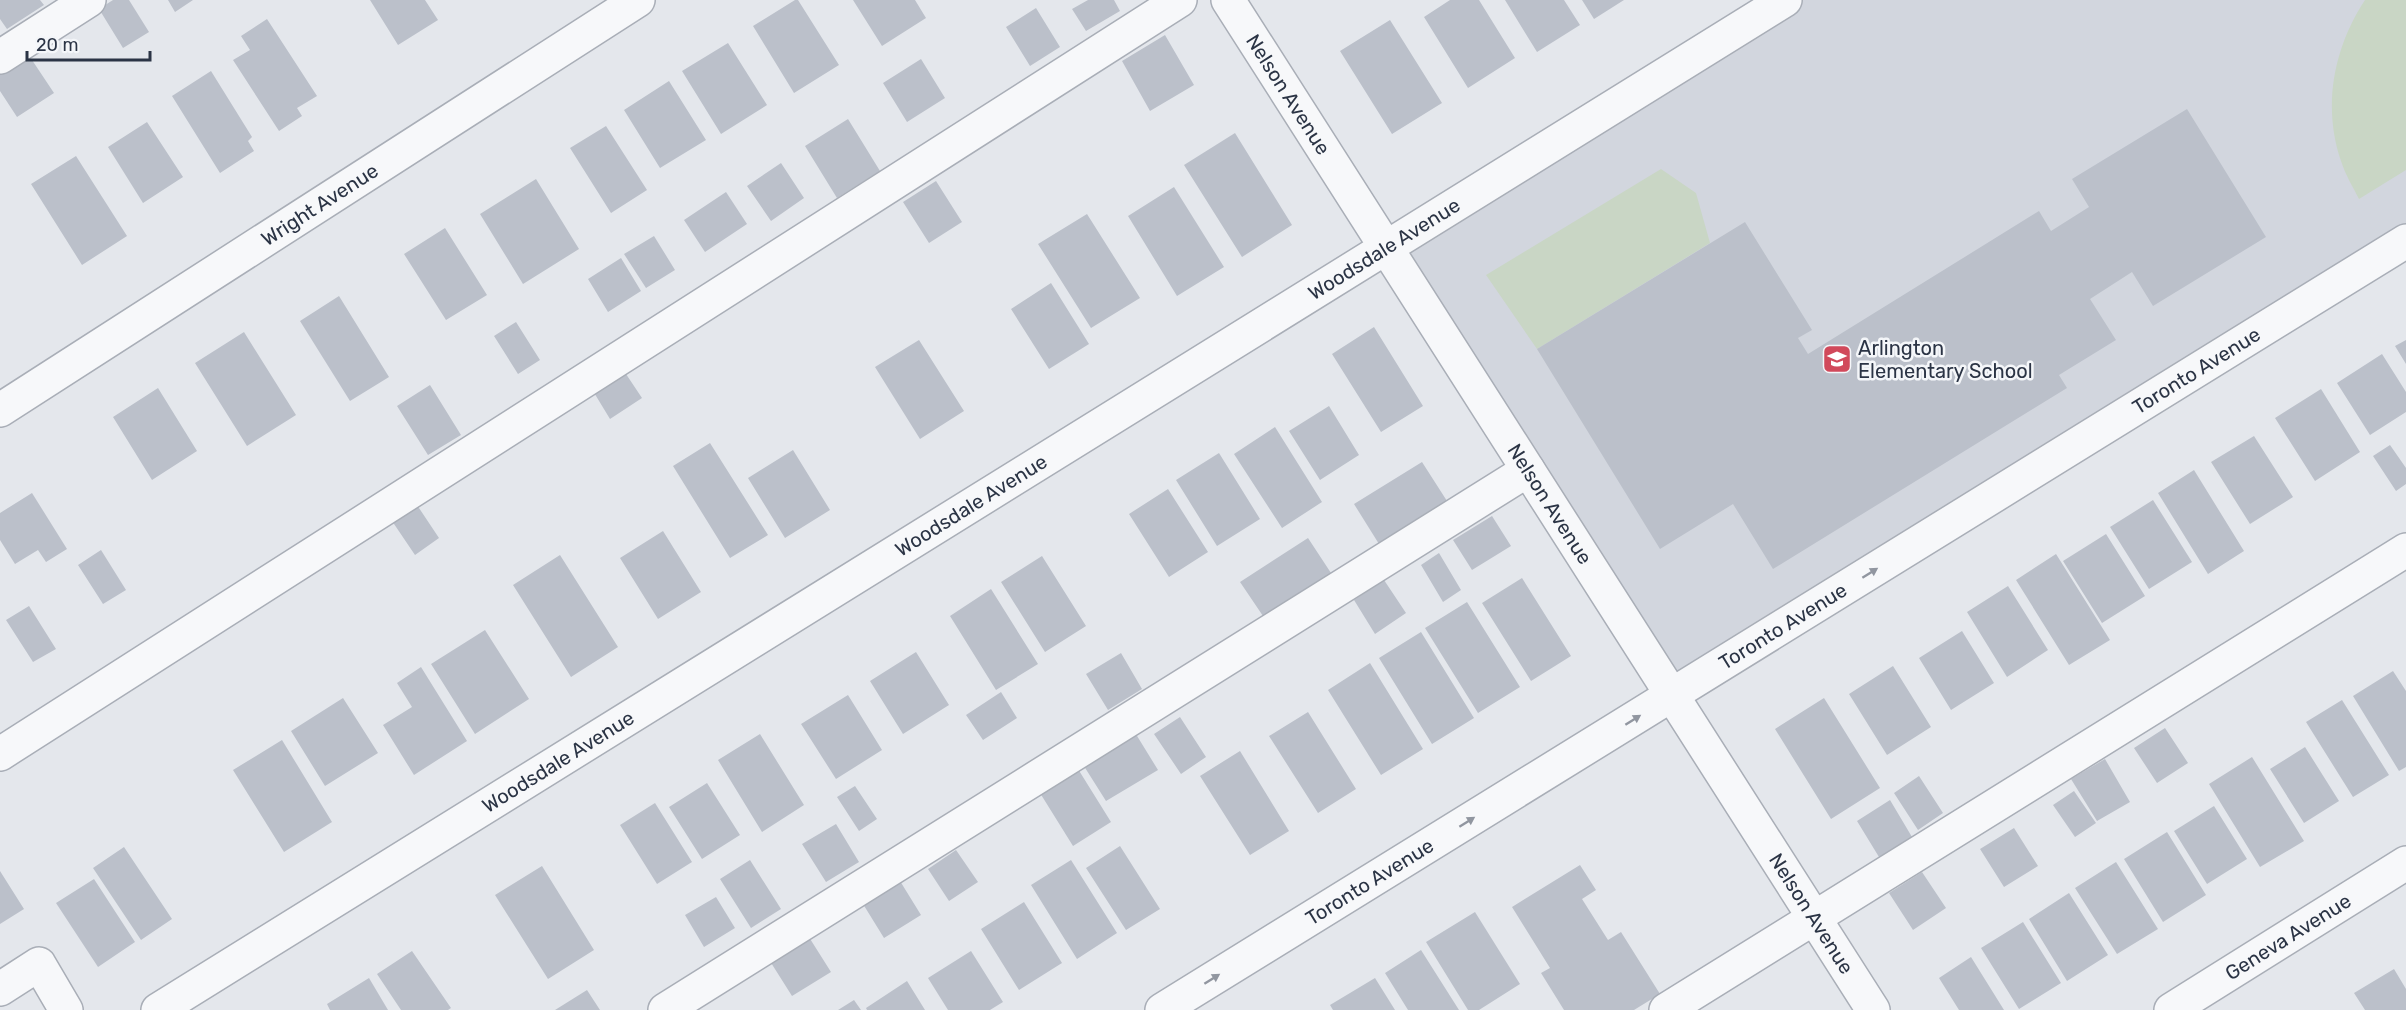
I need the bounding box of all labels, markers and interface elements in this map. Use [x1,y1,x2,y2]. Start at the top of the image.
scale bar [27,24,150,62]
street label: Nelson Avenue [1241,30,1336,159]
text: 20 m [36,34,78,56]
street label: Wright Avenue [257,158,383,251]
street label: Woodsdale Avenue [1304,193,1464,305]
street label: Toronto Avenue [2128,322,2265,419]
place label: Arlington Elementary School [1858,336,2033,383]
school or university icon: Arlington Elementary School [1821,343,1853,375]
street label: Nelson Avenue [1503,439,1597,569]
street label: Woodsdale Avenue [891,449,1051,561]
one-way arrow [1862,567,1879,578]
street label: Toronto Avenue [1715,578,1851,675]
street label: Woodsdale Avenue [478,705,638,818]
one-way arrow [1625,714,1641,725]
one-way arrow [1459,816,1475,827]
street label: Toronto Avenue [1301,833,1438,930]
street label: Nelson Avenue [1764,849,1859,978]
street label: Geneva Avenue [2221,888,2355,985]
one-way arrow [1204,974,1220,985]

